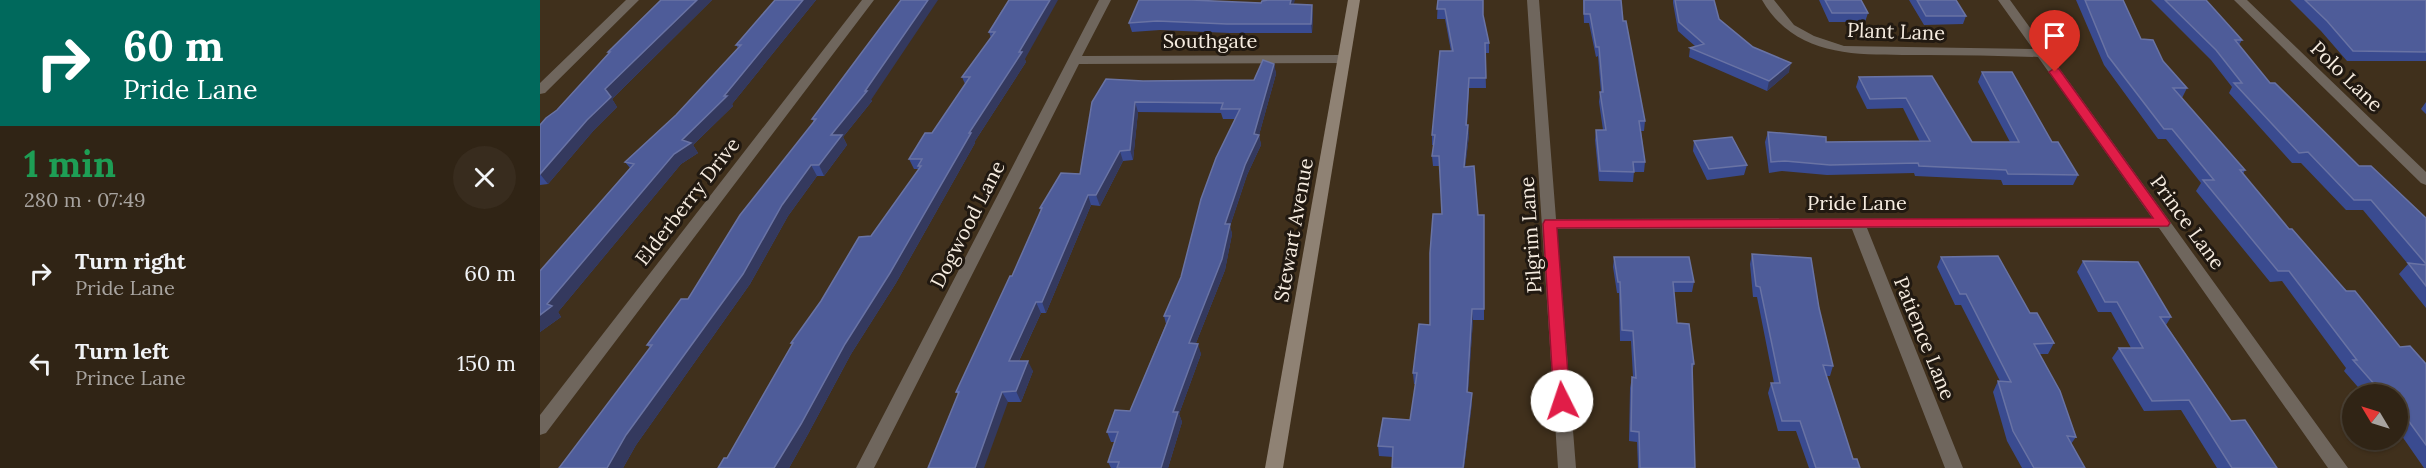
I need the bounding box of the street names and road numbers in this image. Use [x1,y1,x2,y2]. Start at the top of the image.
street label: Plant Lane [1847,17,1946,45]
street label: Southgate [1163,28,1257,53]
street label: Polo Lane [2305,35,2389,117]
street label: Elderberry Drive [629,132,745,270]
street label: Dogwood Lane [924,156,1010,292]
street label: Stewart Avenue [1268,156,1318,304]
street label: Prince Lane [2145,170,2231,274]
street label: Pilgrim Lane [1513,176,1547,294]
street label: Pride Lane [1807,190,1907,215]
street label: Patience Lane [1889,273,1961,403]

